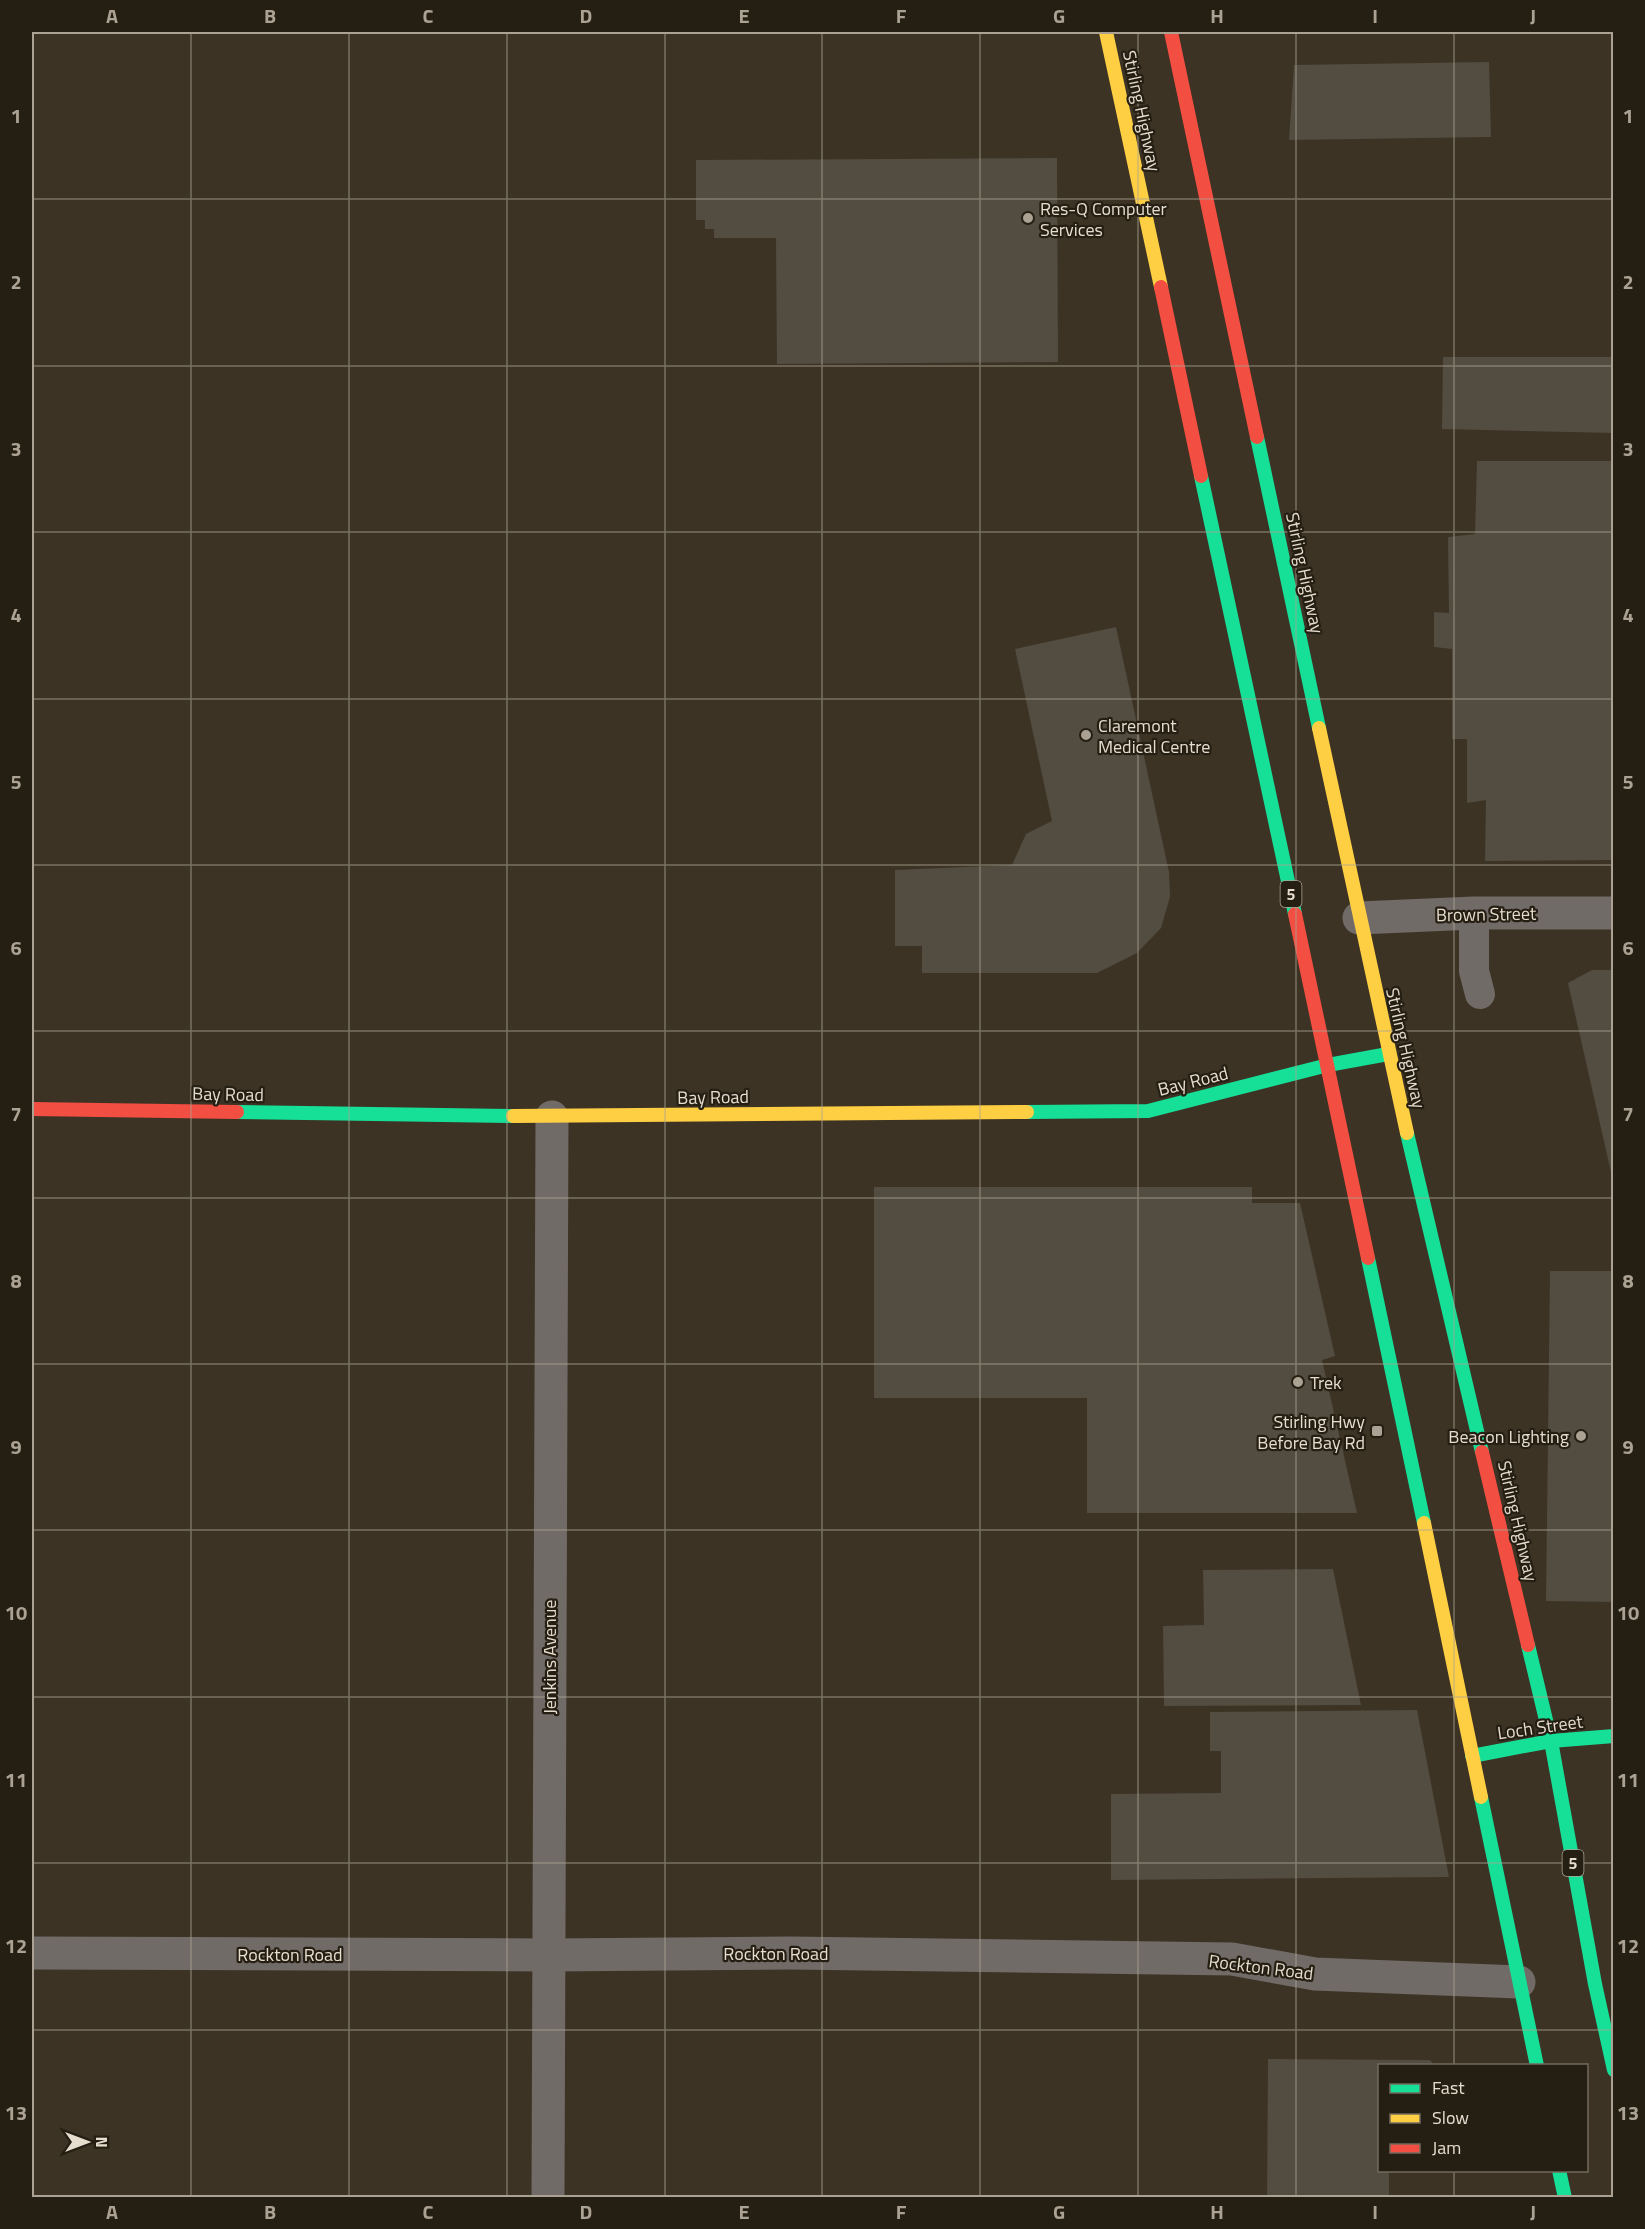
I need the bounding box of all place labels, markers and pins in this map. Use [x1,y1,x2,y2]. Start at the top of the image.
place label: Res-Q Computer Services [1040,195,1167,243]
marker: Res-Q Computer Services [1021,211,1035,225]
place label: Claremont Medical Centre [1098,712,1210,760]
marker: Claremont Medical Centre [1079,728,1093,742]
place label: Trek [1310,1369,1342,1396]
marker: Trek [1291,1375,1305,1389]
place label: Stirling Hwy Before Bay Rd [1257,1408,1365,1456]
place label: Beacon Lighting [1448,1423,1569,1450]
marker: Stirling Hwy Before Bay Rd [1370,1424,1384,1438]
marker: Beacon Lighting [1574,1429,1588,1443]

